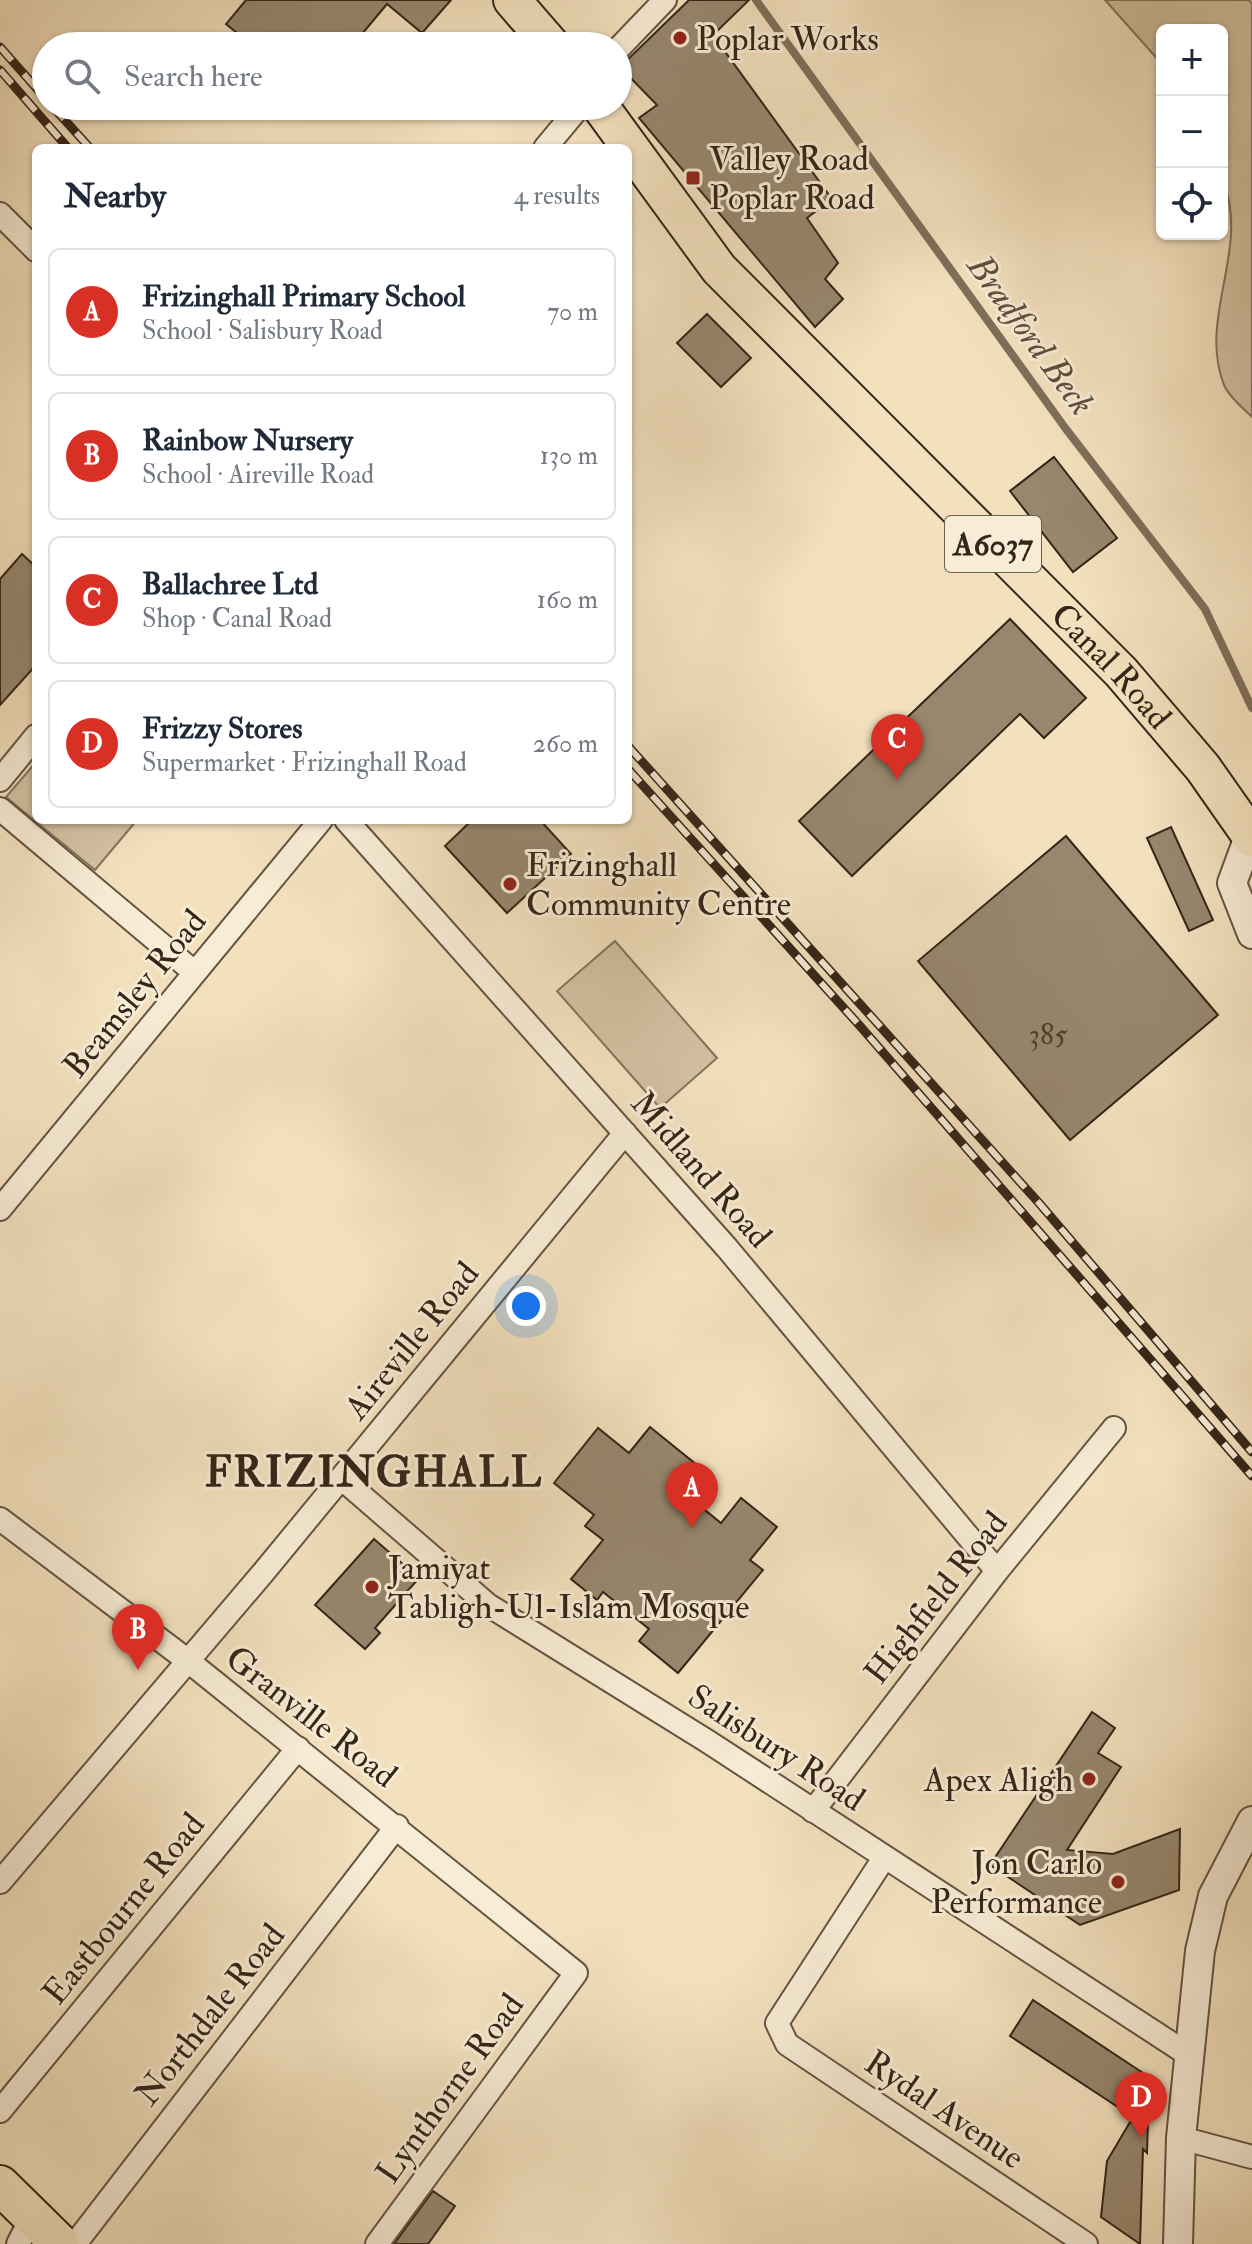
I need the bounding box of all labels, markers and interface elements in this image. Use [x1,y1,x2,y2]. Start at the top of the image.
place label: Poplar Works [696,18,879,61]
map controls [1156,24,1228,240]
button: + [1156,24,1228,96]
marker: Poplar Works [671,29,689,47]
search box [32,32,632,120]
icon: search [60,54,104,98]
text: Search here [124,58,263,95]
button: − [1156,96,1228,168]
place label: Valley Road Poplar Road [709,138,875,220]
button: locate [1156,168,1228,240]
marker: Valley Road Poplar Road [684,169,702,187]
text: Nearby [64,175,166,218]
text: 4 results [514,180,600,212]
water label: Bradford Beck [956,244,1104,424]
text: Frizinghall Primary School [142,278,465,315]
text: A [84,296,100,328]
text: 70 m [547,296,598,328]
text: School · Salisbury Road [142,315,383,347]
text: Rainbow Nursery [142,422,353,459]
text: B [83,440,101,472]
text: 130 m [540,440,598,472]
text: School · Aireville Road [142,459,374,491]
road number: A6037 [945,516,1041,572]
text: Ballachree Ltd [142,566,318,603]
text: C [82,584,102,616]
text: 160 m [537,584,598,616]
street label: Canal Road [1041,594,1180,739]
text: Shop · Canal Road [142,603,332,635]
text: Frizzy Stores [142,710,302,747]
pin: C [871,714,923,780]
text: D [81,728,103,760]
text: 260 m [533,728,598,760]
text: Supermarket · Frizinghall Road [142,747,467,779]
place label: Frizinghall Community Centre [526,844,791,926]
marker: Frizinghall Community Centre [501,875,519,893]
street label: Beamsley Road [54,901,216,1087]
house number: 385 [1029,1016,1068,1053]
street label: Midland Road [621,1083,781,1257]
street label: Aireville Road [335,1253,489,1429]
your location [506,1286,546,1326]
district label: FRIZINGHALL [205,1447,543,1499]
pin: A [666,1462,718,1528]
street label: Highfield Road [855,1503,1017,1693]
place label: Jamiyat Tabligh-Ul-Islam Mosque [387,1547,750,1629]
marker: Jamiyat Tabligh-Ul-Islam Mosque [363,1578,381,1596]
pin: B [112,1604,164,1670]
street label: Granville Road [217,1637,406,1798]
street label: Salisbury Road [680,1675,873,1822]
place label: Apex Aligh [923,1759,1073,1802]
marker: Apex Aligh [1080,1770,1098,1788]
street label: Eastbourne Road [34,1804,215,2014]
place label: Jon Carlo Performance [931,1842,1102,1924]
marker: Jon Carlo Performance [1109,1873,1127,1891]
street label: Northdale Road [126,1915,295,2115]
street label: Lynthorne Road [367,1985,534,2192]
street label: Rydal Avenue [856,2041,1032,2179]
pin: D [1115,2072,1167,2138]

